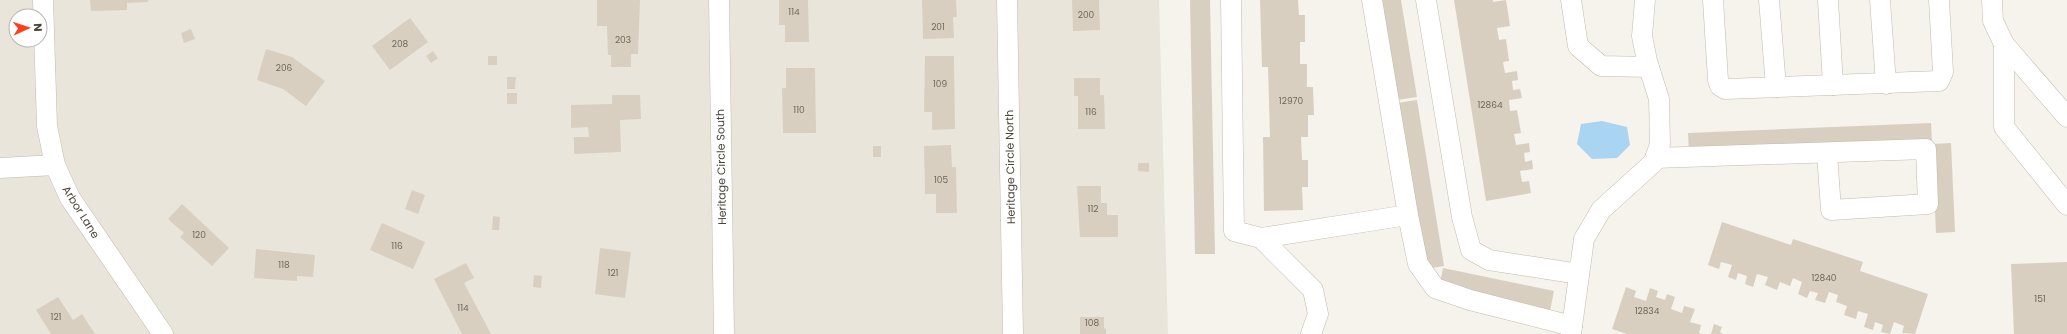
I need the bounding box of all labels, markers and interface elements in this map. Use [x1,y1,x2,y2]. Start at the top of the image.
house number: 114 [788,6,800,18]
north arrow [8,8,48,48]
house number: 200 [1078,9,1095,21]
house number: 201 [931,21,945,33]
text: N [30,23,46,32]
house number: 203 [615,34,631,46]
house number: 208 [392,38,409,50]
house number: 206 [276,62,293,74]
house number: 109 [933,78,947,90]
house number: 12970 [1279,95,1303,107]
house number: 12864 [1477,99,1503,111]
house number: 110 [793,104,805,116]
house number: 116 [1085,106,1097,118]
street label: Heritage Circle South [712,109,730,225]
street label: Heritage Circle North [1001,110,1019,224]
house number: 105 [934,174,948,186]
street label: Arbor Lane [59,183,104,241]
house number: 112 [1088,203,1098,215]
house number: 120 [192,229,206,241]
house number: 116 [391,240,403,252]
house number: 118 [278,259,290,271]
house number: 121 [608,267,619,279]
house number: 12840 [1811,272,1837,284]
house number: 151 [2034,293,2046,305]
house number: 114 [457,302,469,314]
house number: 12834 [1635,305,1660,317]
house number: 121 [51,311,62,323]
house number: 108 [1085,317,1099,329]

